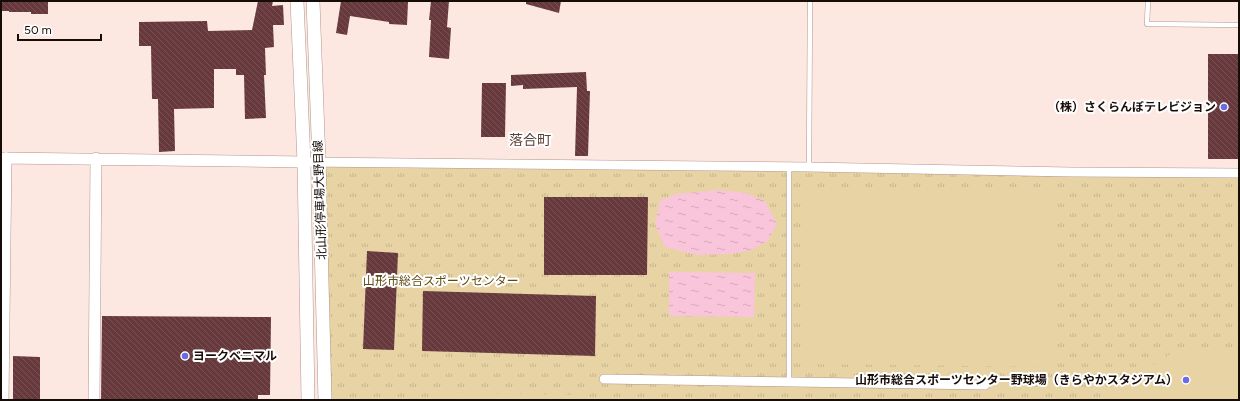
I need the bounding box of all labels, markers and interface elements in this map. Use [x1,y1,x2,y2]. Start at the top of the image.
scale bar [18,16,101,42]
text: 50 m [24,23,52,37]
place label: （株）さくらんぼテレビジョン [1048,100,1216,114]
marker: （株）さくらんぼテレビジョン [1219,102,1229,112]
district label: 落合町 [509,132,551,149]
street label: 北山形停車場大野目線 [311,140,329,260]
park label: 山形市総合スポーツセンター [363,274,519,288]
place label: ヨークベニマル [193,349,277,363]
marker: ヨークベニマル [180,351,190,361]
place label: 山形市総合スポーツセンター野球場（きらやかスタジアム） [855,373,1178,387]
marker: 山形市総合スポーツセンター野球場（きらやかスタジアム） [1181,375,1191,385]

